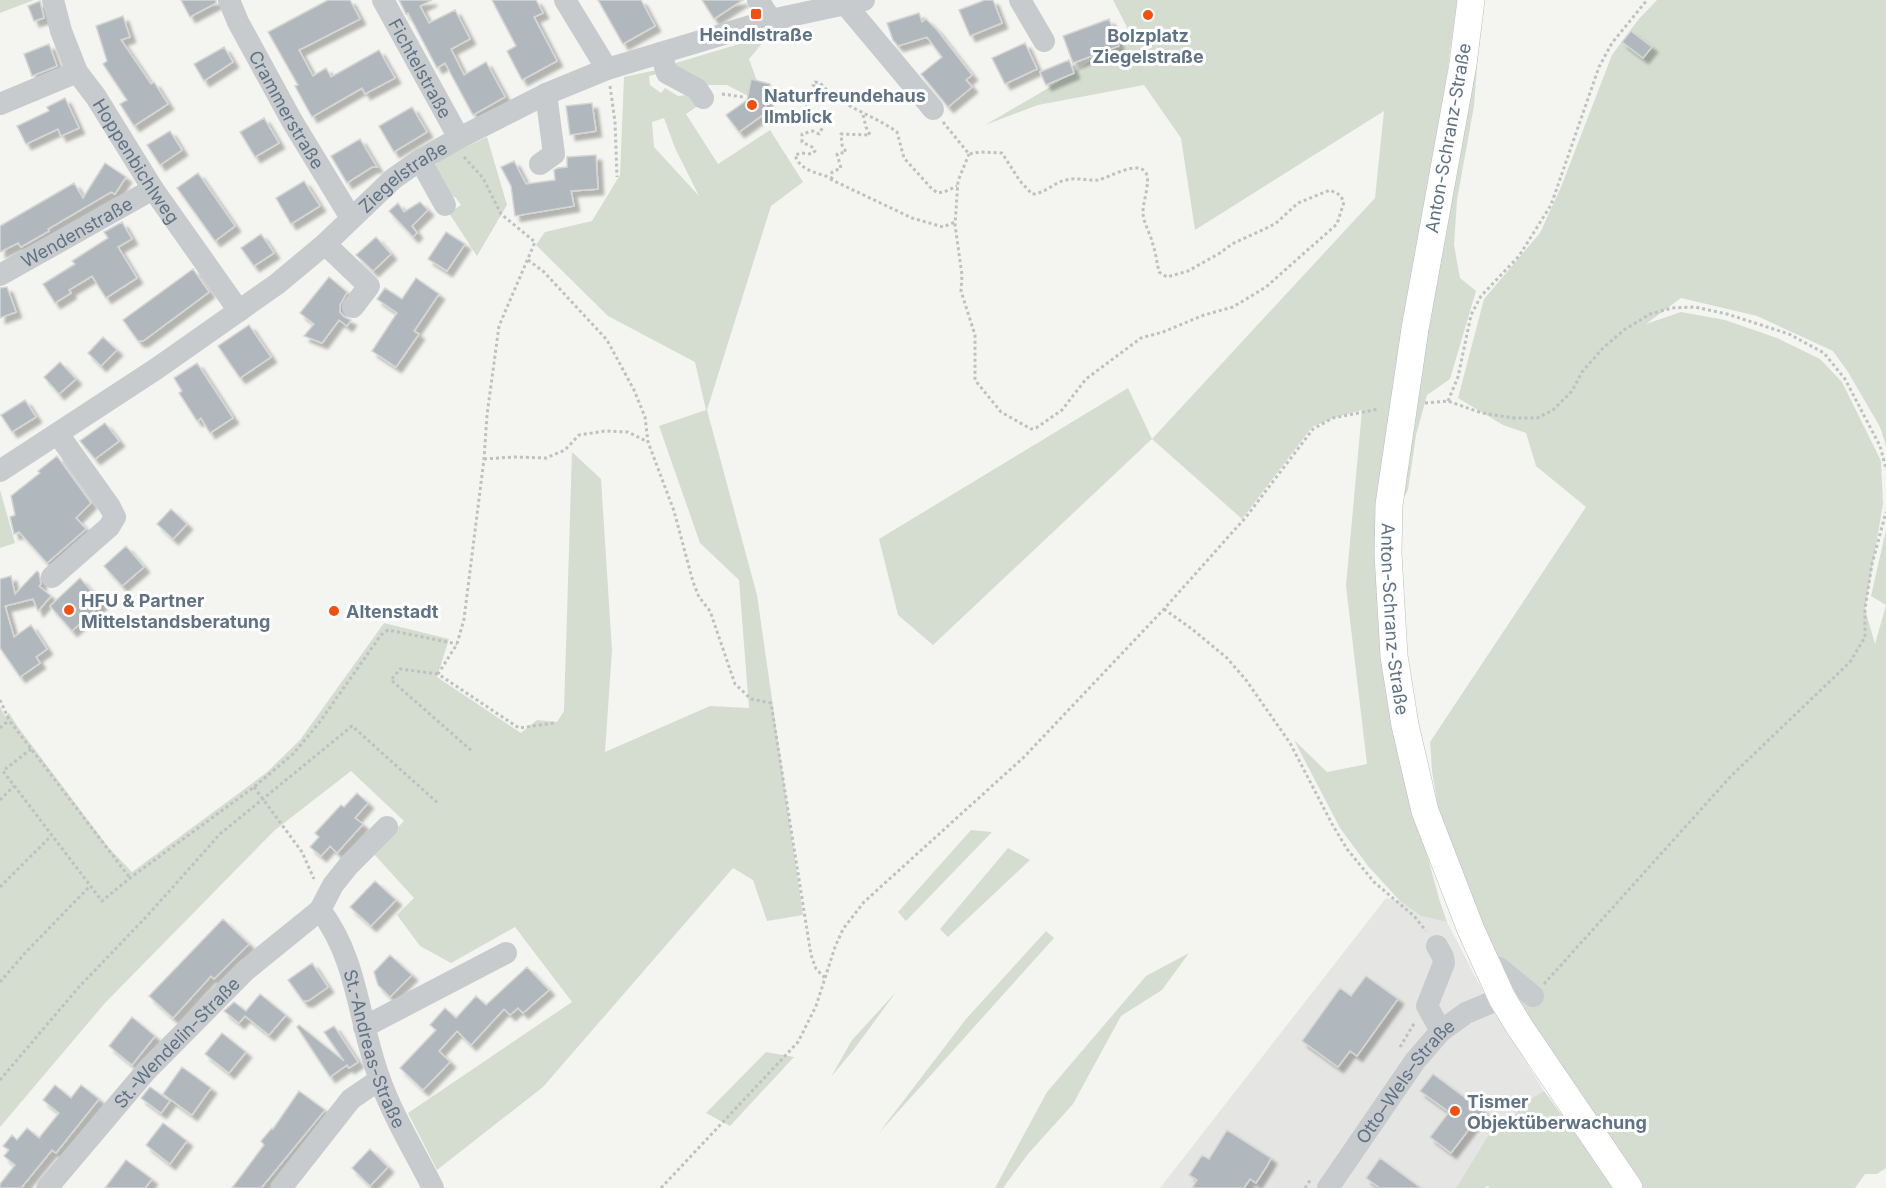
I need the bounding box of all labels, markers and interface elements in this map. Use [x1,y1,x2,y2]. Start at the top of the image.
marker: Heindlstraße [749,7,763,21]
marker: Bolzplatz Ziegelstraße [1141,8,1155,22]
street label: Fichtelstraße [385,15,456,122]
place label: Heindlstraße [699,24,813,45]
place label: Bolzplatz Ziegelstraße [1092,25,1204,67]
street label: Anton-Schranz-Straße [1421,41,1475,235]
street label: Crammerstraße [245,47,329,172]
place label: Naturfreundehaus Ilmblick [764,85,926,127]
street label: Hoppenbichlweg [89,94,184,227]
marker: Naturfreundehaus Ilmblick [745,98,759,112]
street label: Ziegelstraße [354,137,451,217]
street label: Wendenstraße [18,192,136,271]
street label: Anton-Schranz-Straße [1377,523,1414,716]
place label: HFU & Partner Mittelstandsberatung [81,590,270,632]
place label: Altenstadt [346,601,439,622]
marker: HFU & Partner Mittelstandsberatung [62,603,76,617]
marker: Altenstadt [327,604,341,618]
street label: St.-Andreas-Straße [340,967,410,1131]
street label: St.-Wendelin-Straße [109,972,244,1112]
street label: Otto–Wels–Straße [1351,1014,1458,1147]
place label: Tismer Objektüberwachung [1467,1091,1647,1133]
marker: Tismer Objektüberwachung [1448,1104,1462,1118]

